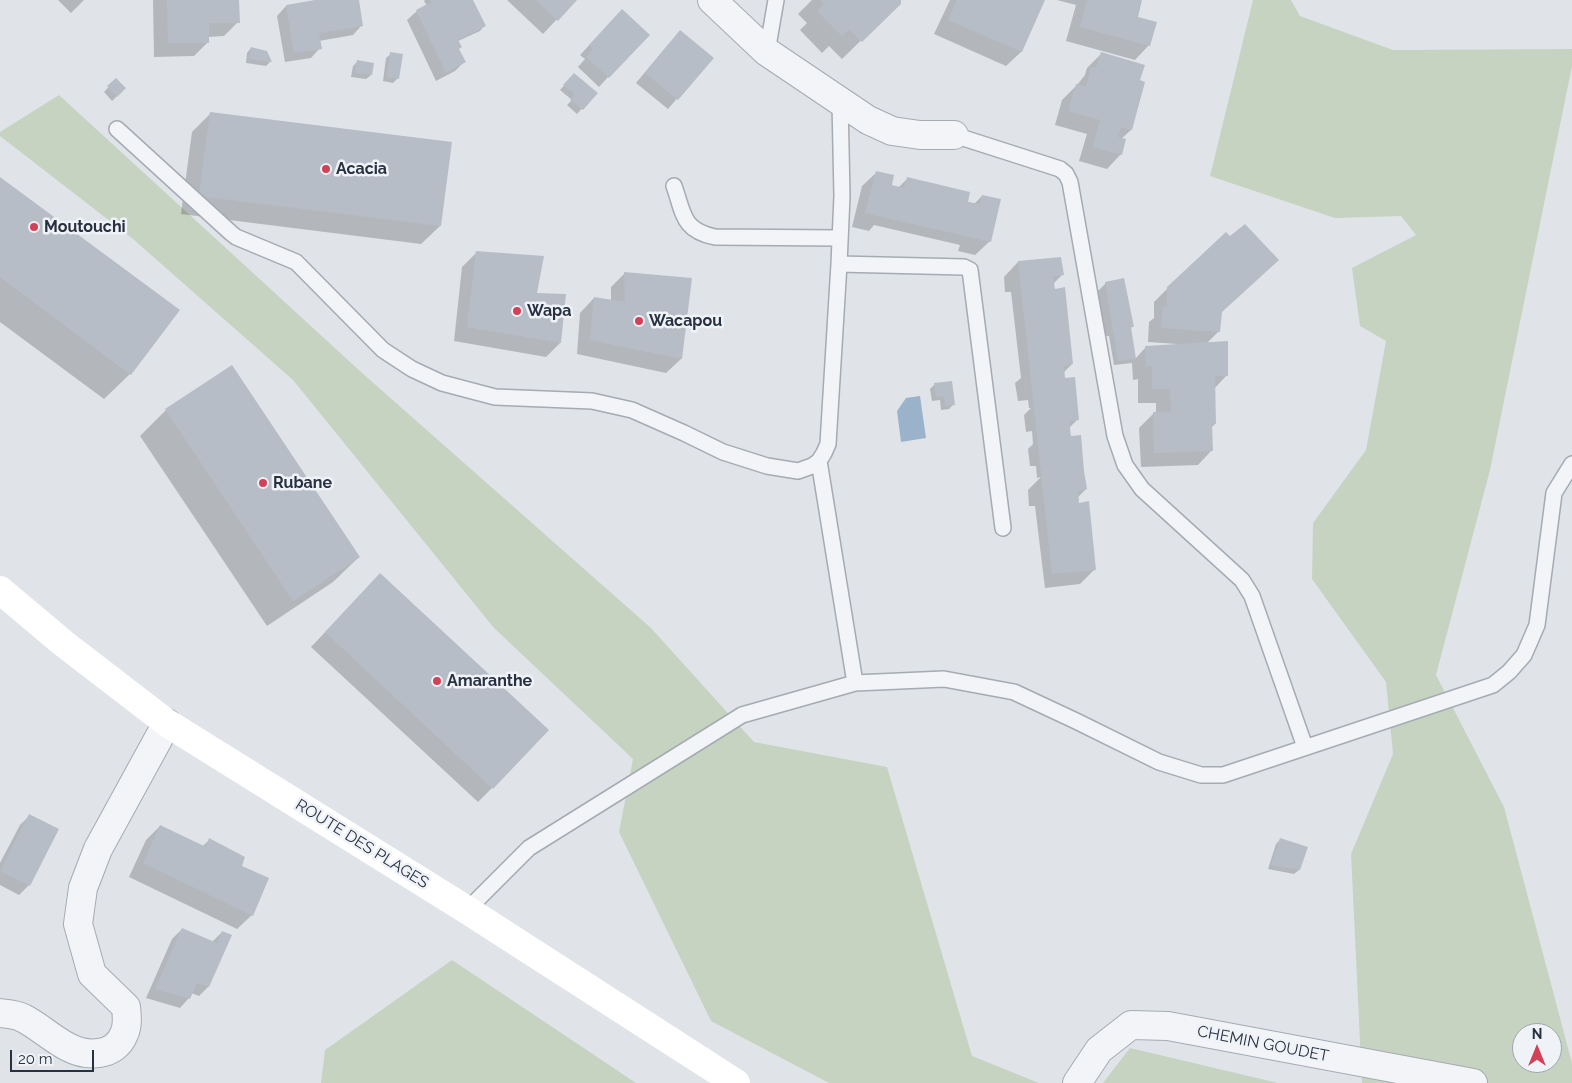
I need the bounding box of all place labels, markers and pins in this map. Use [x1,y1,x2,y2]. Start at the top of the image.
place label: Acacia [336,159,387,179]
marker: Acacia [320,163,332,175]
place label: Moutouchi [44,217,126,237]
marker: Moutouchi [28,221,40,233]
place label: Wapa [527,301,571,321]
marker: Wapa [511,305,523,317]
place label: Wacapou [649,311,722,331]
marker: Wacapou [633,315,645,327]
place label: Rubane [273,473,332,493]
marker: Rubane [257,477,269,489]
place label: Amaranthe [447,671,532,691]
marker: Amaranthe [431,675,443,687]

